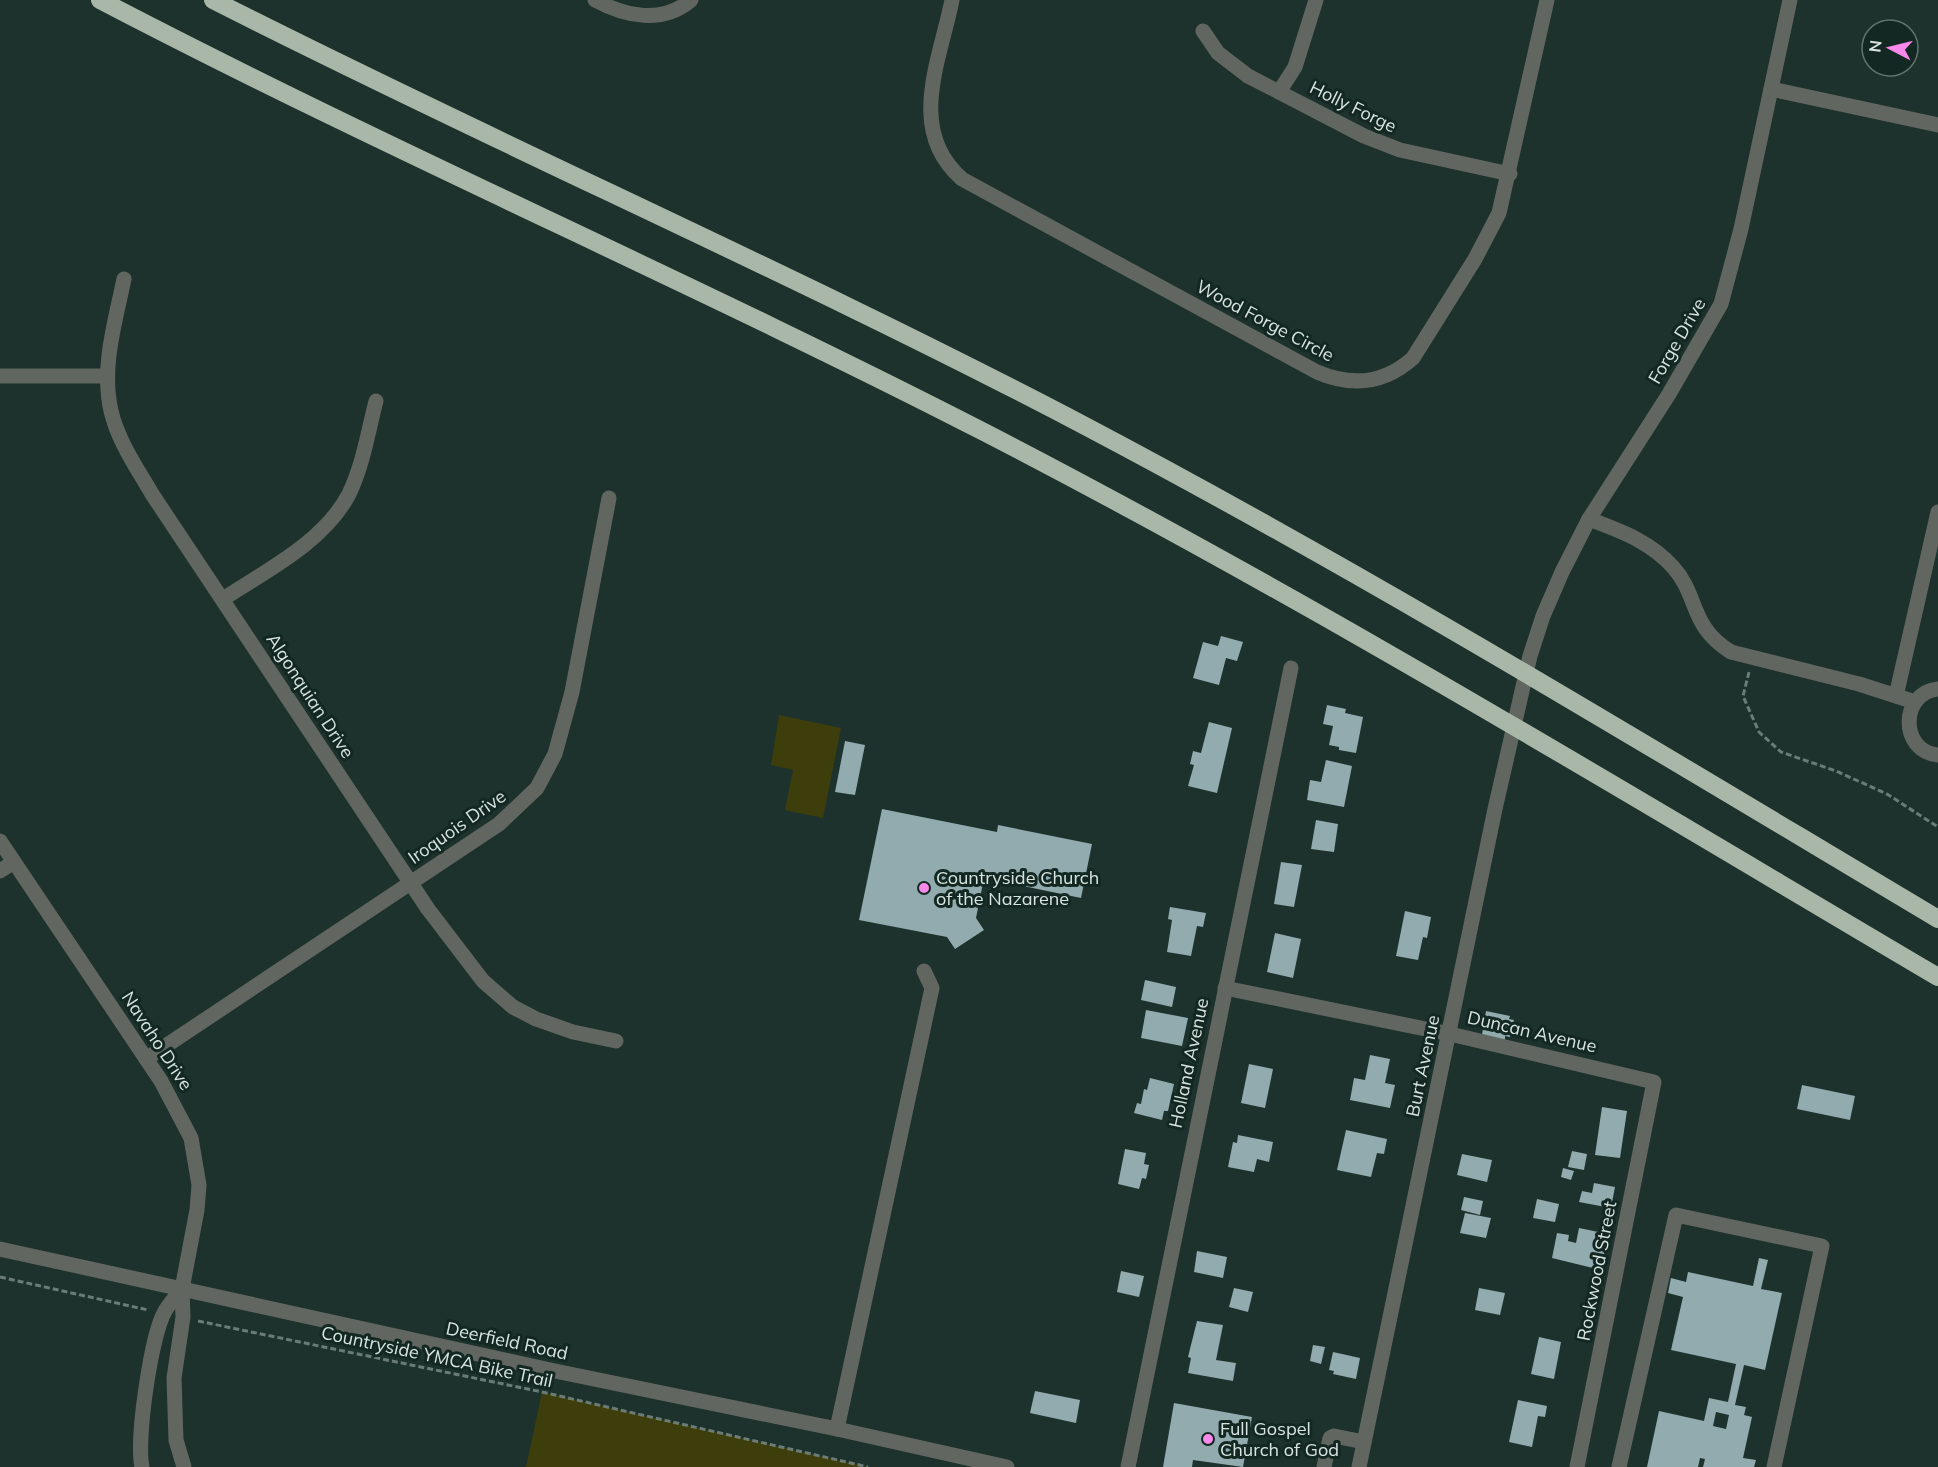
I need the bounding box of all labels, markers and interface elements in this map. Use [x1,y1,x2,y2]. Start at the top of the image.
north arrow [1860,18,1920,78]
text: N [1864,39,1886,53]
street label: Holly Forge [1306,76,1401,137]
street label: Wood Forge Circle [1192,275,1338,367]
street label: Forge Drive [1643,294,1710,388]
street label: Algonquian Drive [262,629,359,762]
street label: Iroquois Drive [403,784,510,869]
place label: Countryside Church of the Nazarene [936,866,1099,910]
marker: Countryside Church of the Nazarene [917,881,931,895]
street label: Navaho Drive [117,987,198,1095]
street label: Holland Avenue [1164,996,1214,1130]
street label: Duncan Avenue [1465,1005,1599,1058]
street label: Burt Avenue [1401,1013,1445,1119]
street label: Rockwood Street [1572,1199,1621,1343]
street label: Deerfield Road [444,1316,570,1365]
street label: Countryside YMCA Bike Trail [319,1321,555,1392]
place label: Full Gospel Church of God [1220,1417,1339,1461]
marker: Full Gospel Church of God [1201,1432,1215,1446]

